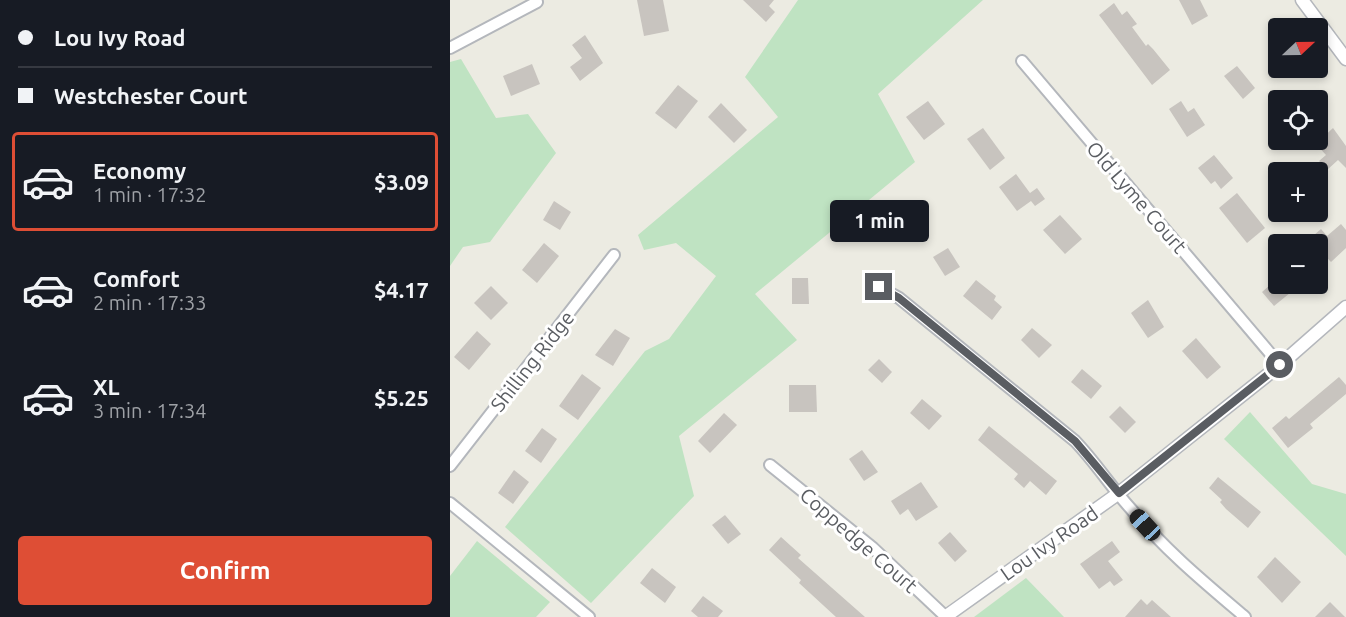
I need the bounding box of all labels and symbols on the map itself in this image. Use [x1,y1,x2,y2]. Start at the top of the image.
north arrow [1268,18,1328,78]
street label: Old Lyme Court [1082,137,1192,258]
callout: 1 min [830,200,928,242]
route end [865,273,892,300]
street label: Shilling Ridge [486,306,578,416]
route start [1266,351,1293,378]
street label: Coppedge Court [796,483,922,597]
street label: Lou Ivy Road [996,501,1102,585]
car [1126,506,1164,544]

